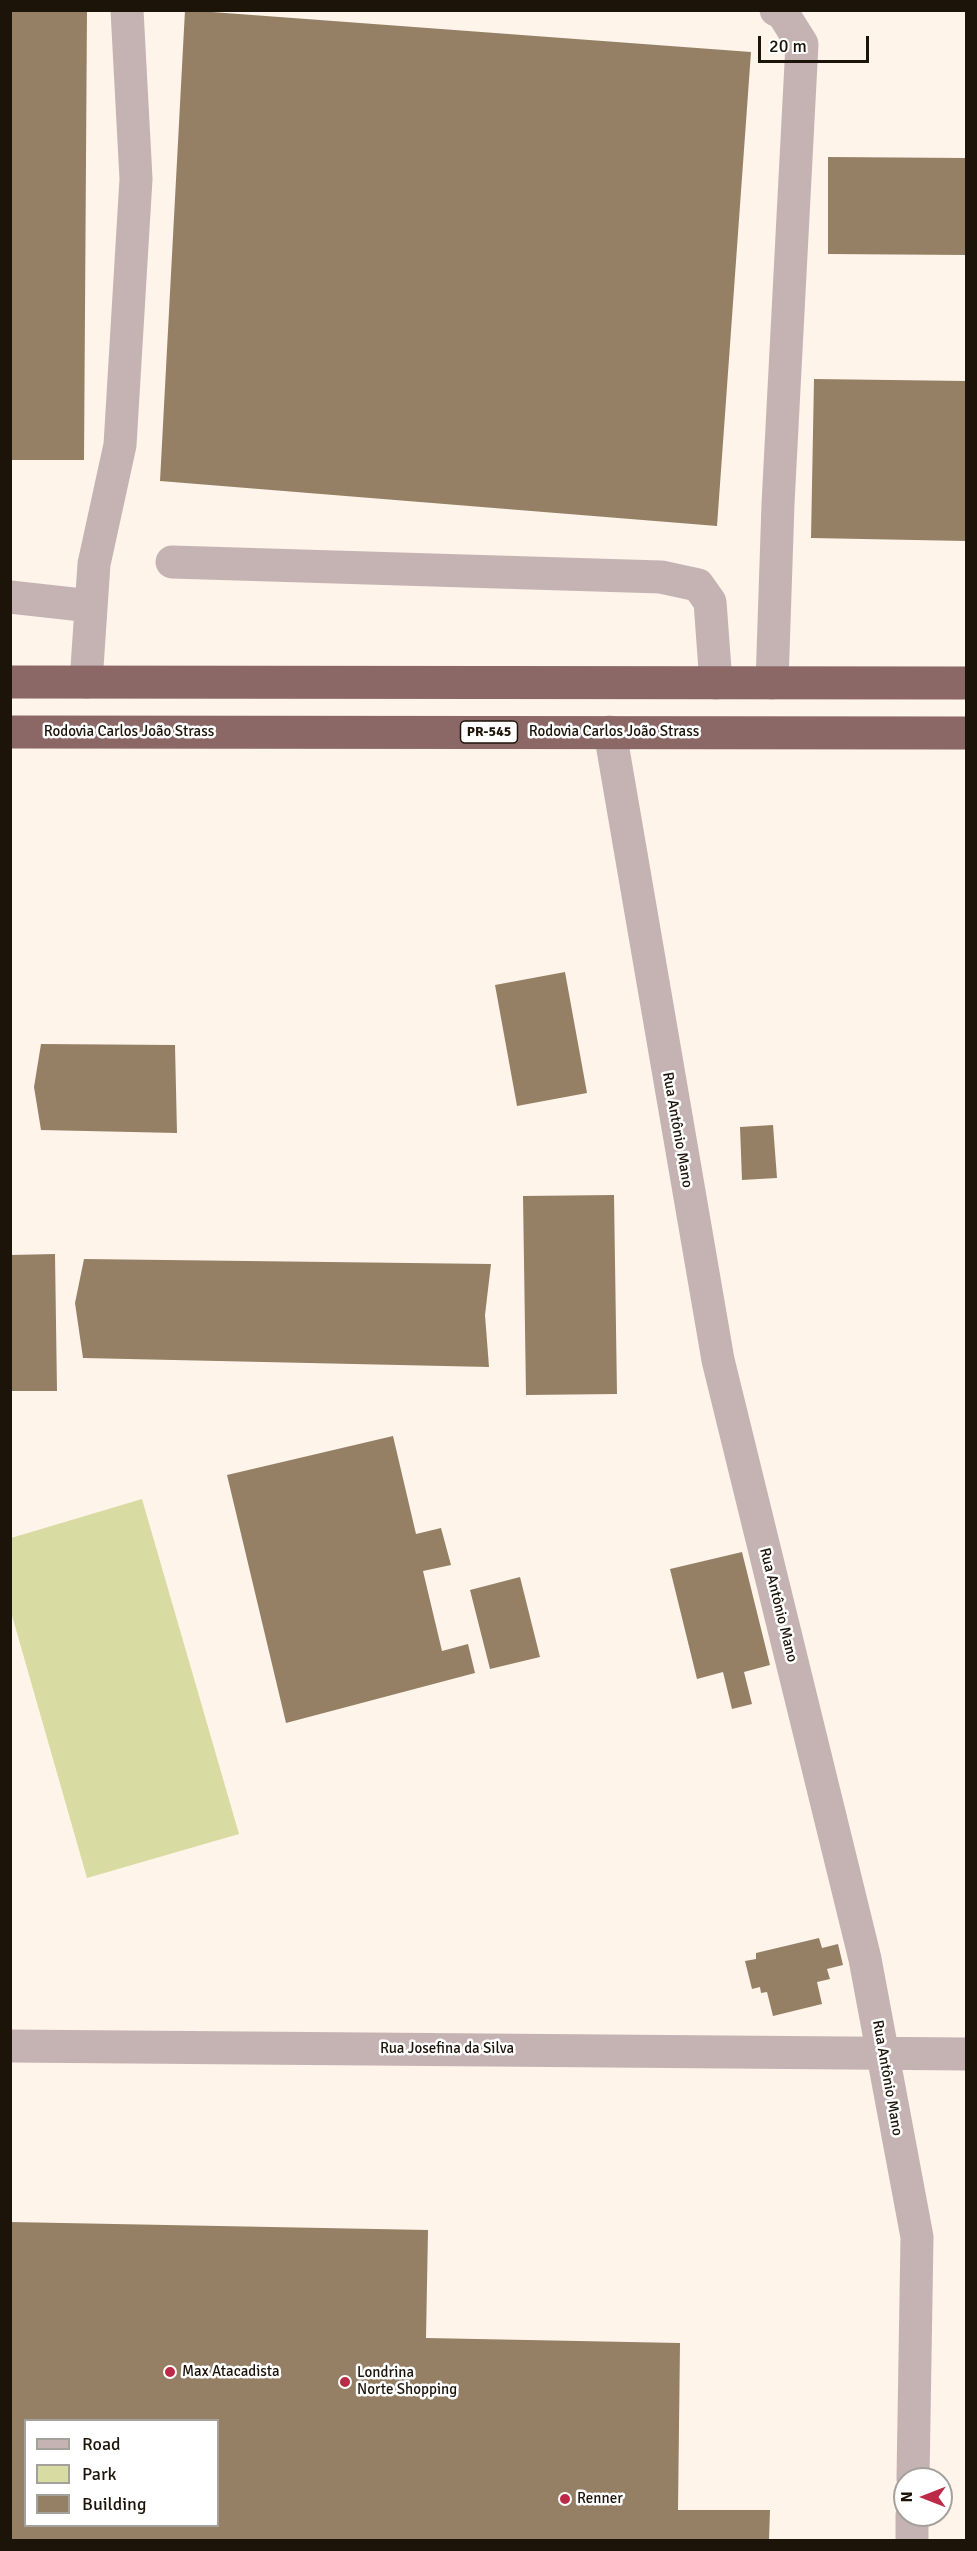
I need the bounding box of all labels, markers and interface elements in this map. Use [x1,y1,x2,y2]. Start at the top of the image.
scale bar [761,24,872,62]
text: 20 m [769,35,807,57]
road number: PR-545 [460,721,518,743]
street label: Rodovia Carlos João Strass [44,723,214,741]
street label: Rodovia Carlos João Strass [529,723,699,741]
street label: Rua Antônio Mano [658,1071,696,1189]
street label: Rua Antônio Mano [755,1546,801,1664]
street label: Rua Antônio Mano [868,2019,906,2137]
street label: Rua Josefina da Silva [380,2040,514,2058]
place label: Max Atacadista [182,2363,280,2381]
place label: Londrina Norte Shopping [357,2364,457,2399]
marker: Max Atacadista [163,2365,177,2379]
marker: Londrina Norte Shopping [338,2375,352,2389]
legend [24,2419,219,2527]
text: Road [82,2433,121,2455]
text: Park [82,2463,117,2485]
north arrow [893,2467,953,2527]
place label: Renner [577,2490,623,2508]
text: N [897,2491,917,2503]
marker: Renner [558,2492,572,2506]
text: Building [82,2493,146,2515]

